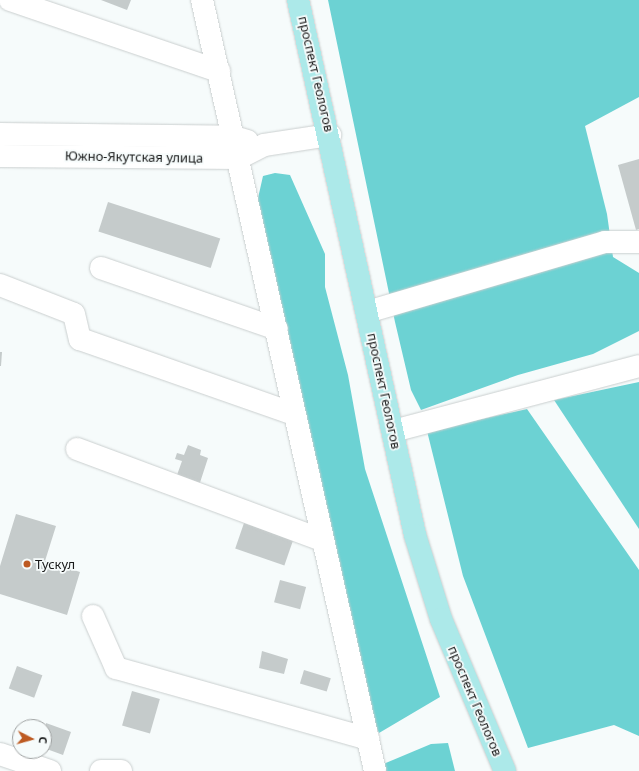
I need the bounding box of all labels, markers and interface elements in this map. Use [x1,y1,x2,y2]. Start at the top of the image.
street label: проспект Геологов [295,15,337,133]
street label: Южно-Якутская улица [65,148,203,166]
street label: проспект Геологов [364,332,404,450]
place label: Тускул [35,556,75,572]
marker: Тускул [22,559,32,569]
street label: проспект Геологов [445,644,505,758]
north arrow [12,719,52,759]
text: С [36,736,51,745]

